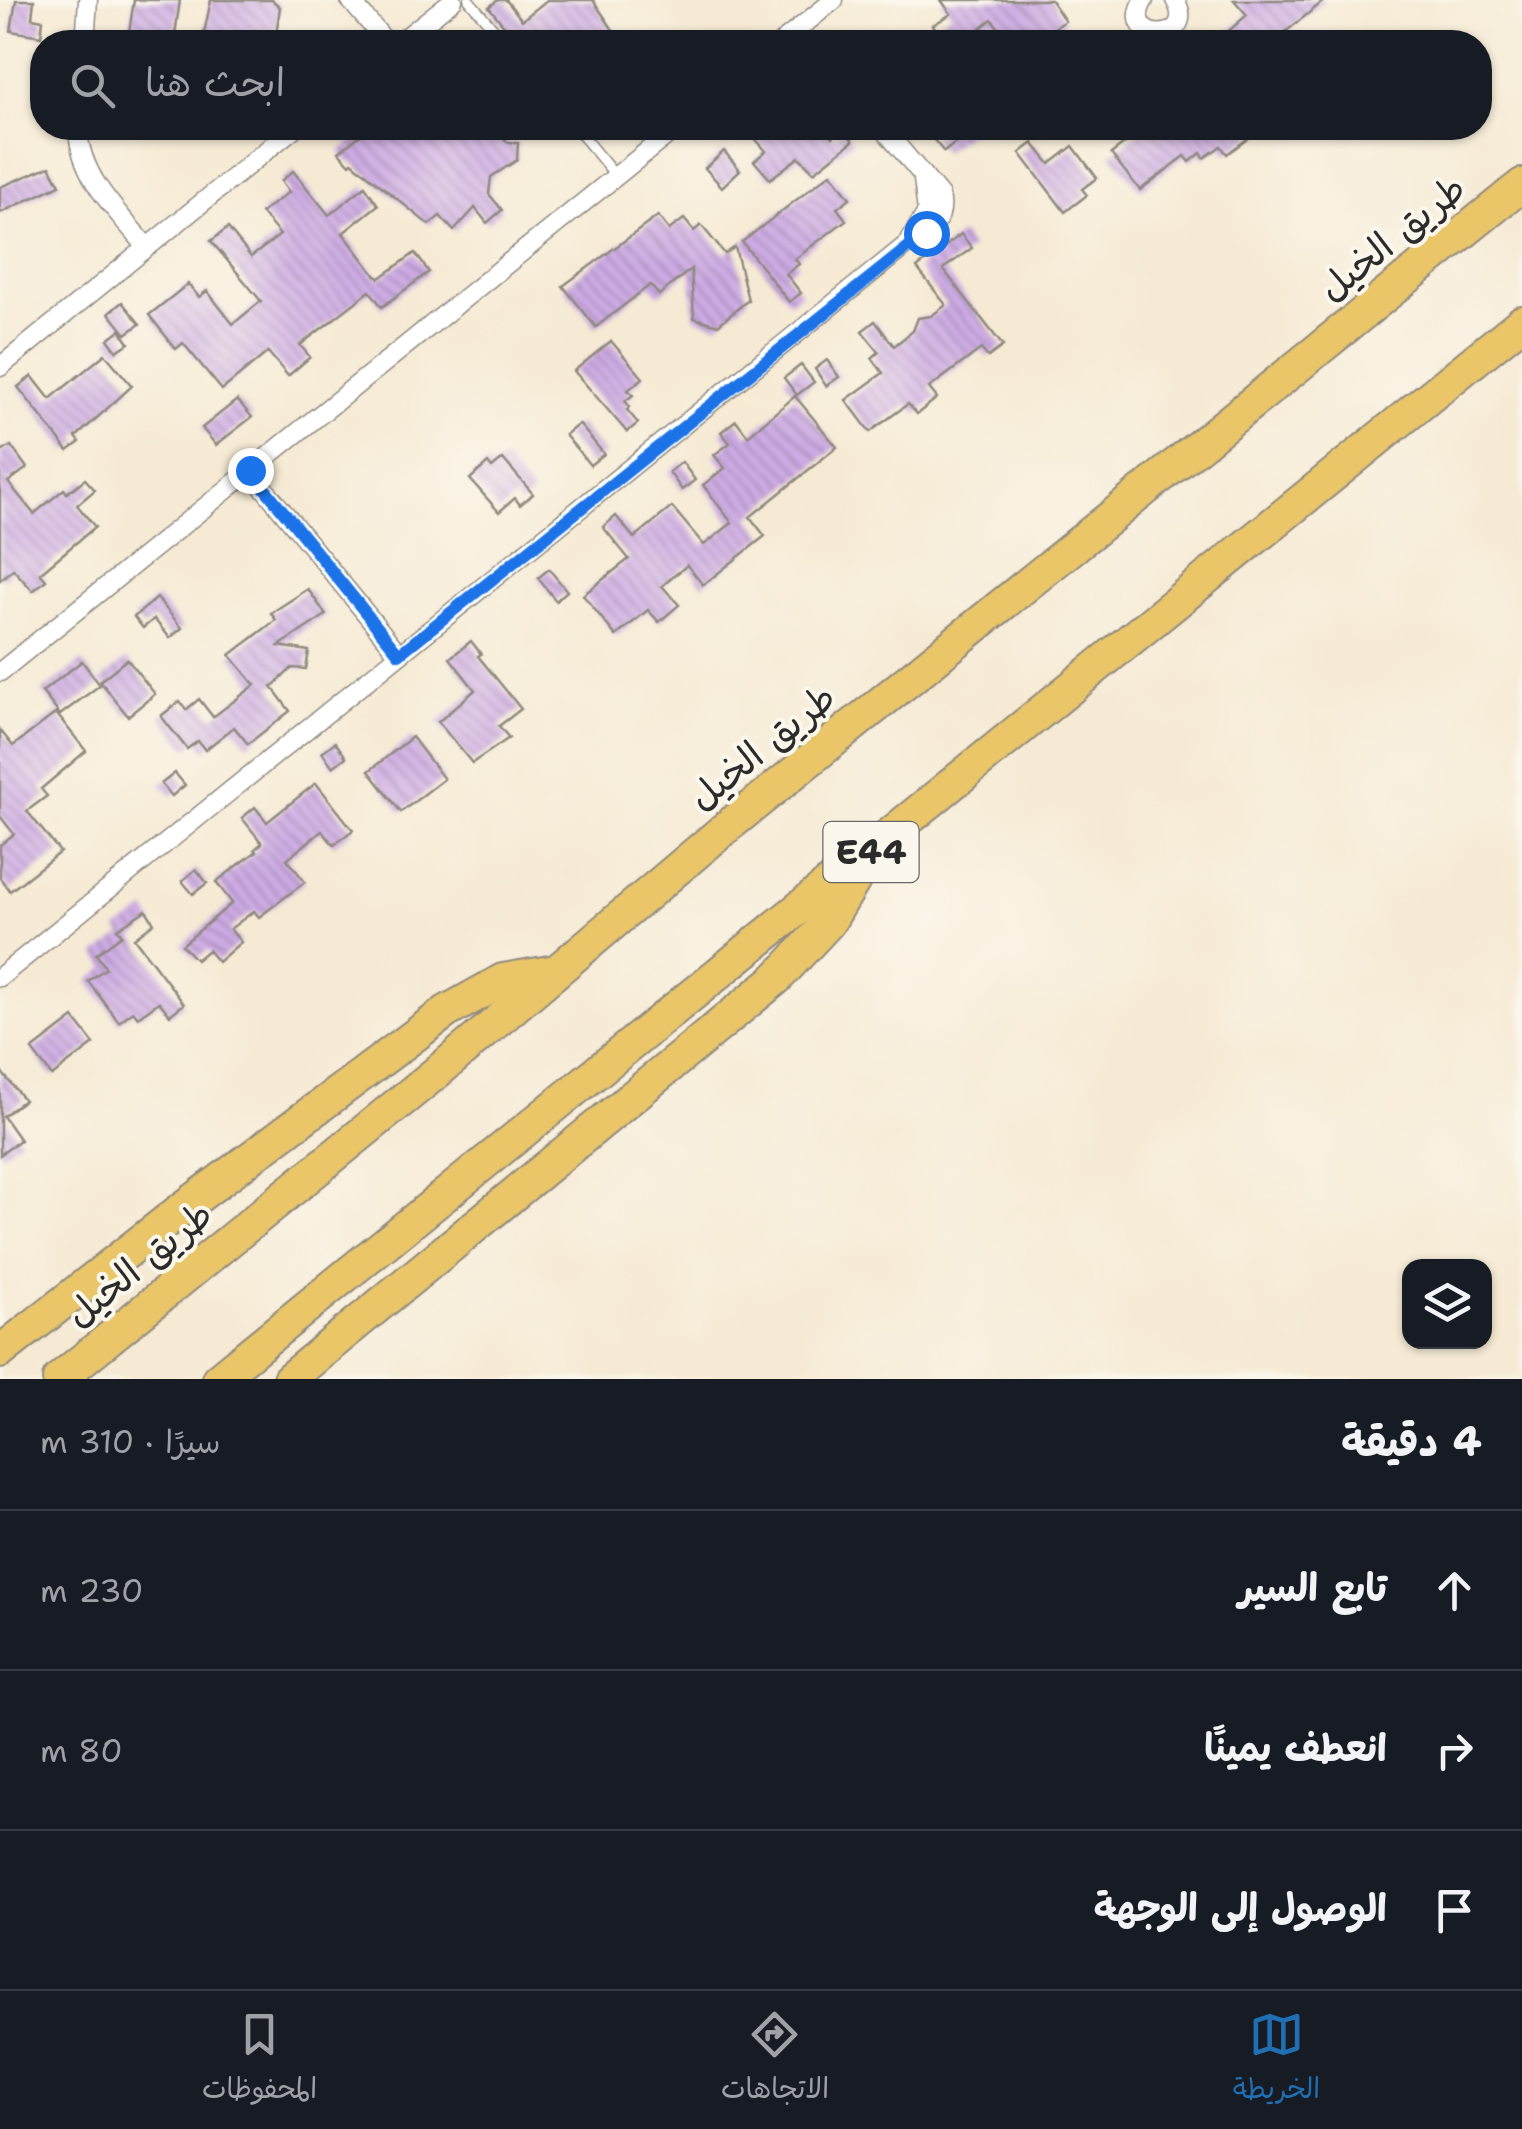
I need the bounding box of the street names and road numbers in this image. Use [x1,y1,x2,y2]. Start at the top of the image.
street label: طريق الخيل [1307,163,1476,313]
street label: طريق الخيل [677,672,846,822]
road number: E44 [824,822,918,882]
street label: طريق الخيل [54,1189,223,1339]

